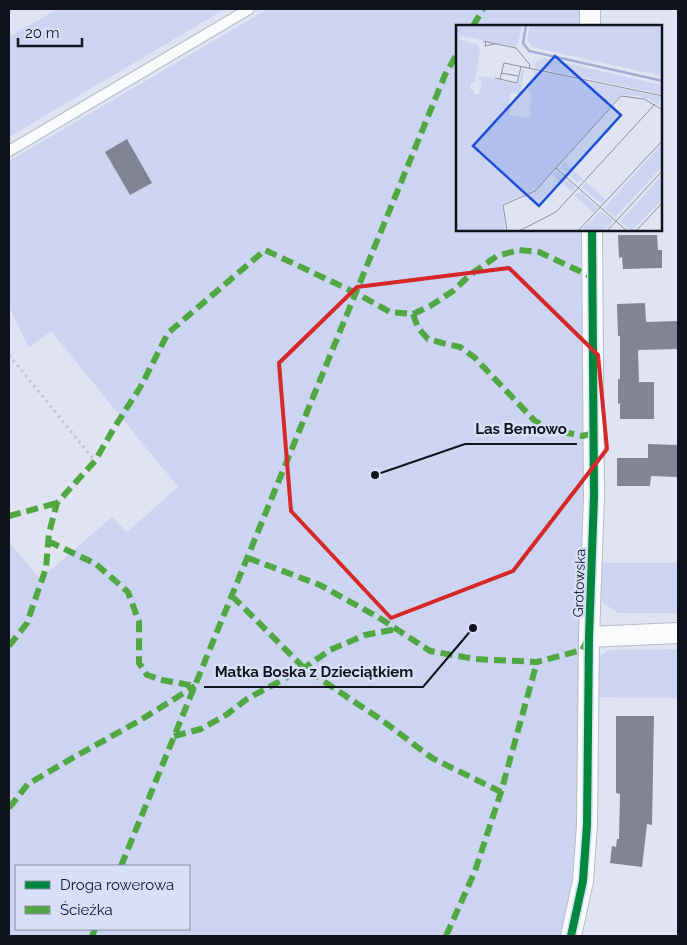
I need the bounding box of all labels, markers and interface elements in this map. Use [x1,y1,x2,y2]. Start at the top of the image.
scale bar [18,15,81,47]
text: 20 m [25,24,60,42]
inset map [456,25,662,231]
callout: Las Bemowo [465,414,577,444]
text: Las Bemowo [475,420,567,438]
street label: Grotowska [570,548,588,618]
callout: Matka Boska z Dzieciątkiem [204,657,423,687]
text: Matka Boska z Dzieciątkiem [215,663,413,681]
legend [15,865,190,930]
text: Droga rowerowa [60,876,174,894]
text: Ścieżka [60,901,113,919]

